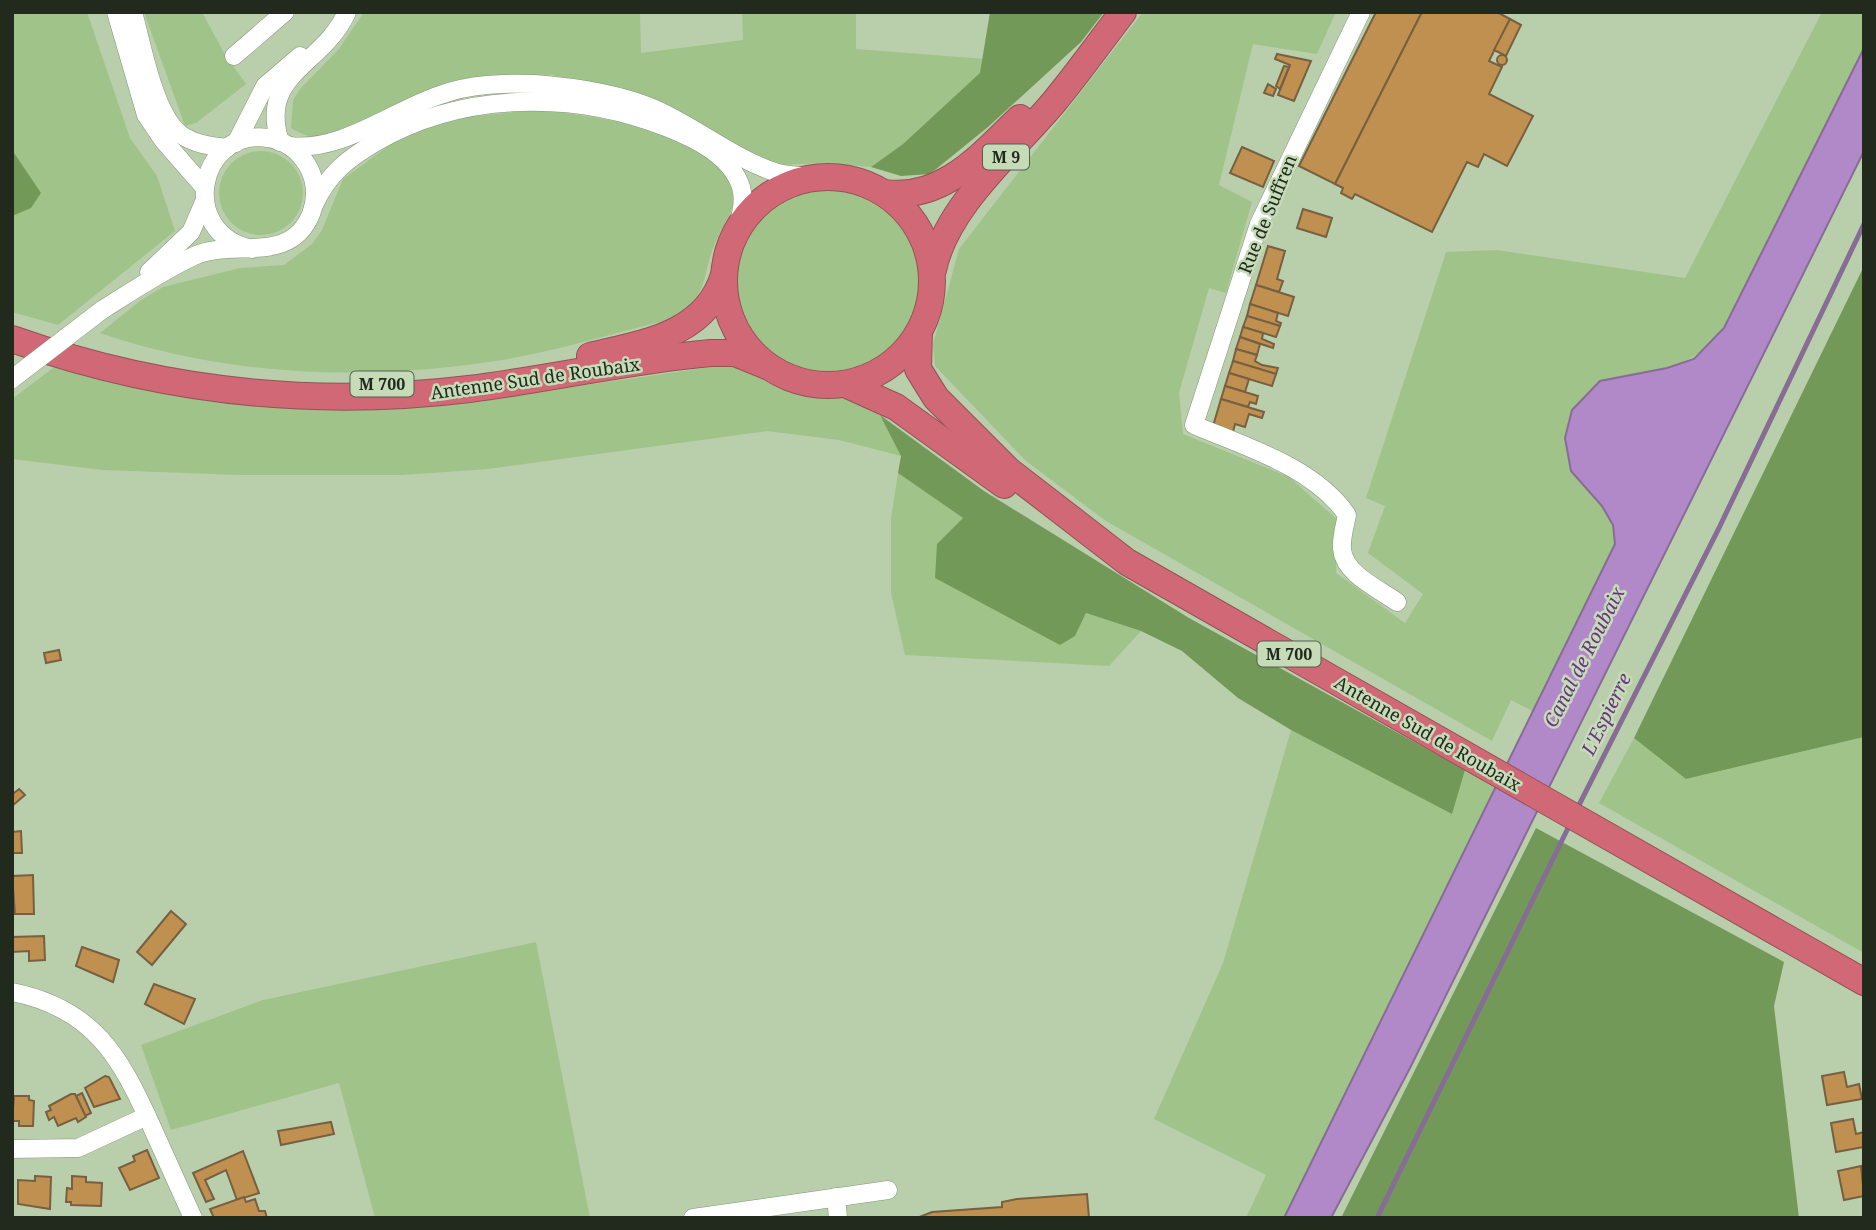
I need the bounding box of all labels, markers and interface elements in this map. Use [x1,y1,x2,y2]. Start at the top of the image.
road number: M 9 [983,144,1029,169]
street label: Rue de Suffren [1232,150,1302,277]
street label: Antenne Sud de Roubaix [429,351,642,405]
road number: M 700 [350,372,414,396]
water label: Canal de Roubaix [1537,582,1631,732]
road number: M 700 [1258,642,1320,666]
water label: L'Espierre [1574,669,1637,760]
street label: Antenne Sud de Roubaix [1331,670,1526,796]

